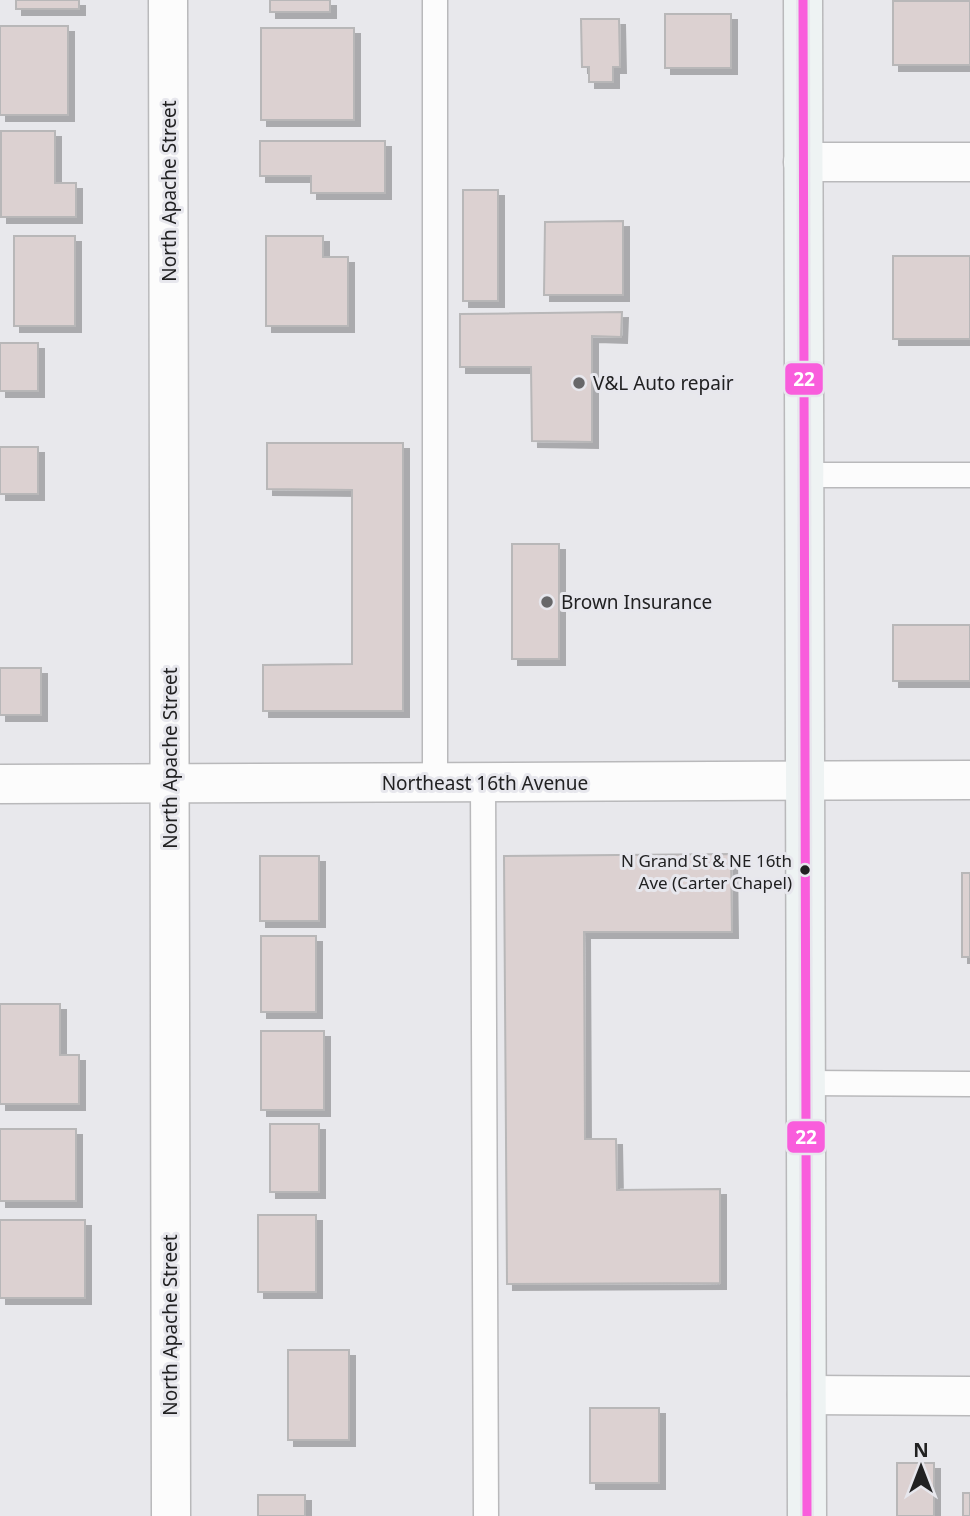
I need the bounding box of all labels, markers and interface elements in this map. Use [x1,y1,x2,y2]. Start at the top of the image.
street label: North Apache Street [156,100,182,282]
line badge: 22 [784,362,824,396]
text: 22 [793,366,815,392]
place label: V&L Auto repair [593,370,734,396]
marker: V&L Auto repair [571,375,587,391]
place label: Brown Insurance [561,589,712,615]
marker: Brown Insurance [539,594,555,610]
street label: North Apache Street [157,667,183,849]
street label: Northeast 16th Avenue [382,770,588,796]
place label: N Grand St & NE 16th Ave (Carter Chapel) [621,849,792,894]
marker: N Grand St & NE 16th Ave (Carter Chapel) [798,863,812,877]
line badge: 22 [786,1120,826,1154]
text: 22 [795,1124,817,1150]
street label: North Apache Street [157,1234,183,1416]
north arrow [886,1432,956,1502]
text: N [913,1437,929,1463]

